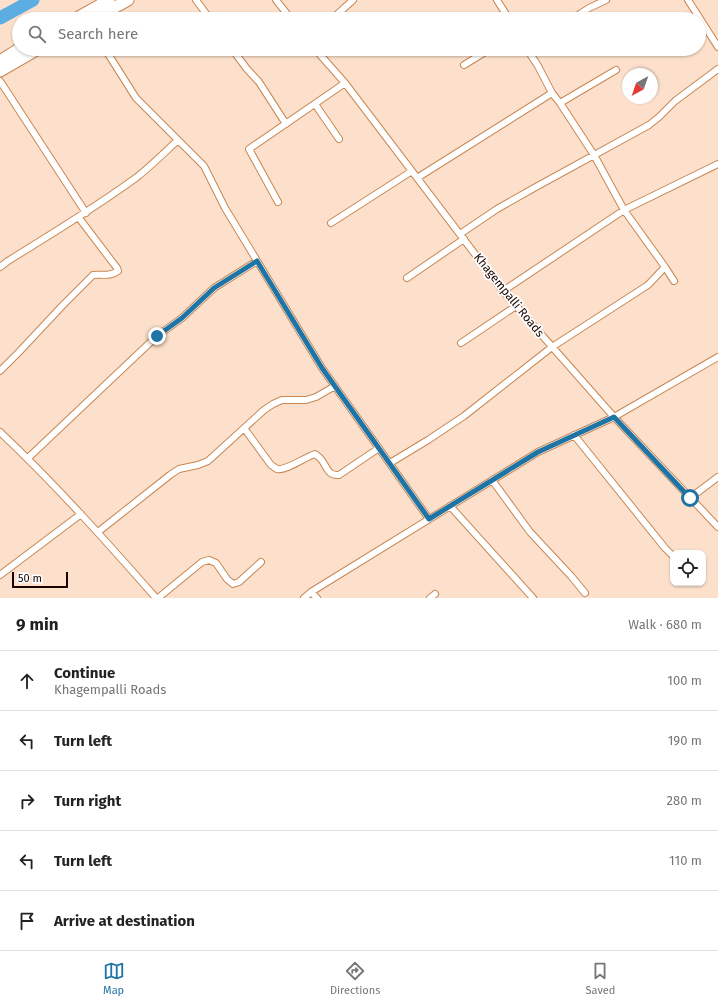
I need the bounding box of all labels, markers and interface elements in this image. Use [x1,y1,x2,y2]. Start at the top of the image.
search box [12,12,706,56]
icon: search [26,23,48,45]
text: Search here [58,25,138,43]
north arrow [622,68,658,104]
street label: Khagempalli Roads [471,250,547,340]
route end [148,327,166,345]
route start [681,489,699,507]
map controls [670,550,706,586]
button: locate [670,550,706,586]
scale bar [12,570,68,589]
text: 50 m [18,572,42,585]
text: 9 min [16,614,59,635]
text: Walk · 680 m [628,617,702,632]
text: Continue [54,664,115,682]
icon: ahead [16,670,38,692]
text: 100 m [667,673,702,688]
text: Khagempalli Roads [54,682,166,697]
icon: left [16,730,38,752]
text: Turn left [54,732,112,750]
text: 190 m [668,733,702,748]
icon: right [16,790,38,812]
text: Turn right [54,792,121,810]
text: 280 m [667,793,702,808]
icon: left [16,850,38,872]
text: Turn left [54,852,112,870]
text: 110 m [669,853,702,868]
icon: arrive [16,910,38,932]
text: Arrive at destination [54,912,195,930]
tab: Map [103,960,125,997]
tab: Directions [330,960,380,997]
tab: Saved [586,960,615,997]

